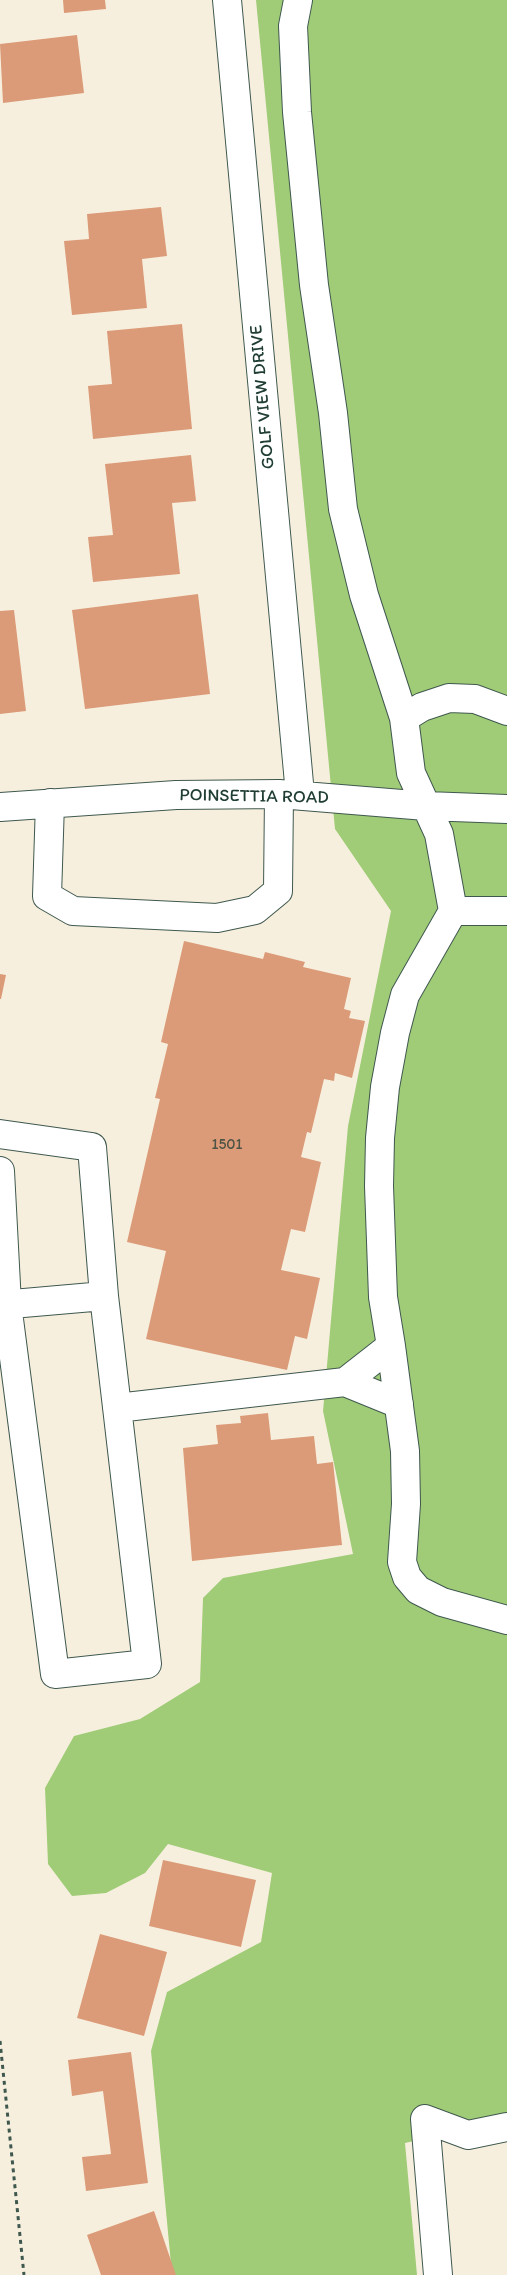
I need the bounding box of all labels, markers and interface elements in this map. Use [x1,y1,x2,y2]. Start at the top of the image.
street label: GOLF VIEW DRIVE [246,324,280,470]
street label: POINSETTIA ROAD [179,785,329,809]
house number: 1501 [211,1136,243,1154]

